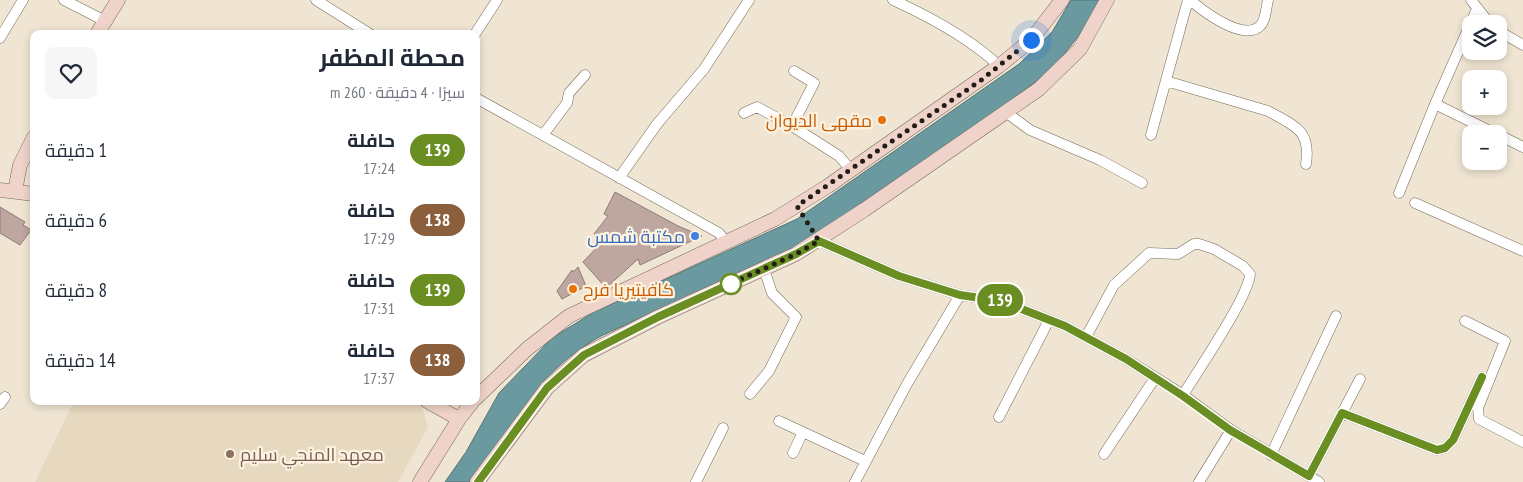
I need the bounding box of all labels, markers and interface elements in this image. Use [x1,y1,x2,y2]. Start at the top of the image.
map controls [1462,15,1507,170]
button: layers [1462,15,1507,60]
your location [1019,28,1044,53]
text: محطة المظفر [319,42,465,73]
button: heart [45,47,97,99]
button: + [1462,70,1507,115]
text: سيرًا · 4 دقيقة · 260 m [330,82,465,102]
place label: مقهى الديوان [766,109,872,132]
marker: مقهى الديوان [876,114,888,126]
button: − [1462,125,1507,170]
text: حافلة [347,128,395,152]
text: 1 دقيقة [45,138,107,162]
text: 139 [425,138,450,161]
text: 17:24 [363,158,395,178]
text: حافلة [347,198,395,222]
text: 6 دقيقة [45,208,107,232]
text: 138 [425,208,450,231]
place label: مكتبة شمس [587,225,685,248]
text: 17:29 [363,228,395,248]
marker: مكتبة شمس [689,230,701,242]
text: حافلة [347,268,395,292]
unlabelled marker [720,273,742,295]
text: 8 دقيقة [45,278,107,302]
text: 139 [425,278,450,301]
place label: كافيتيريا فرح [583,278,674,302]
marker: كافيتيريا فرح [567,283,579,295]
line badge: 139 [971,284,1029,316]
text: 139 [987,288,1013,311]
text: 17:31 [363,298,395,318]
text: حافلة [347,338,395,362]
text: 14 دقيقة [45,348,116,372]
text: 138 [425,348,450,371]
text: 17:37 [363,368,395,388]
place label: معهد المنجي سليم [240,443,384,469]
marker: معهد المنجي سليم [224,448,236,460]

